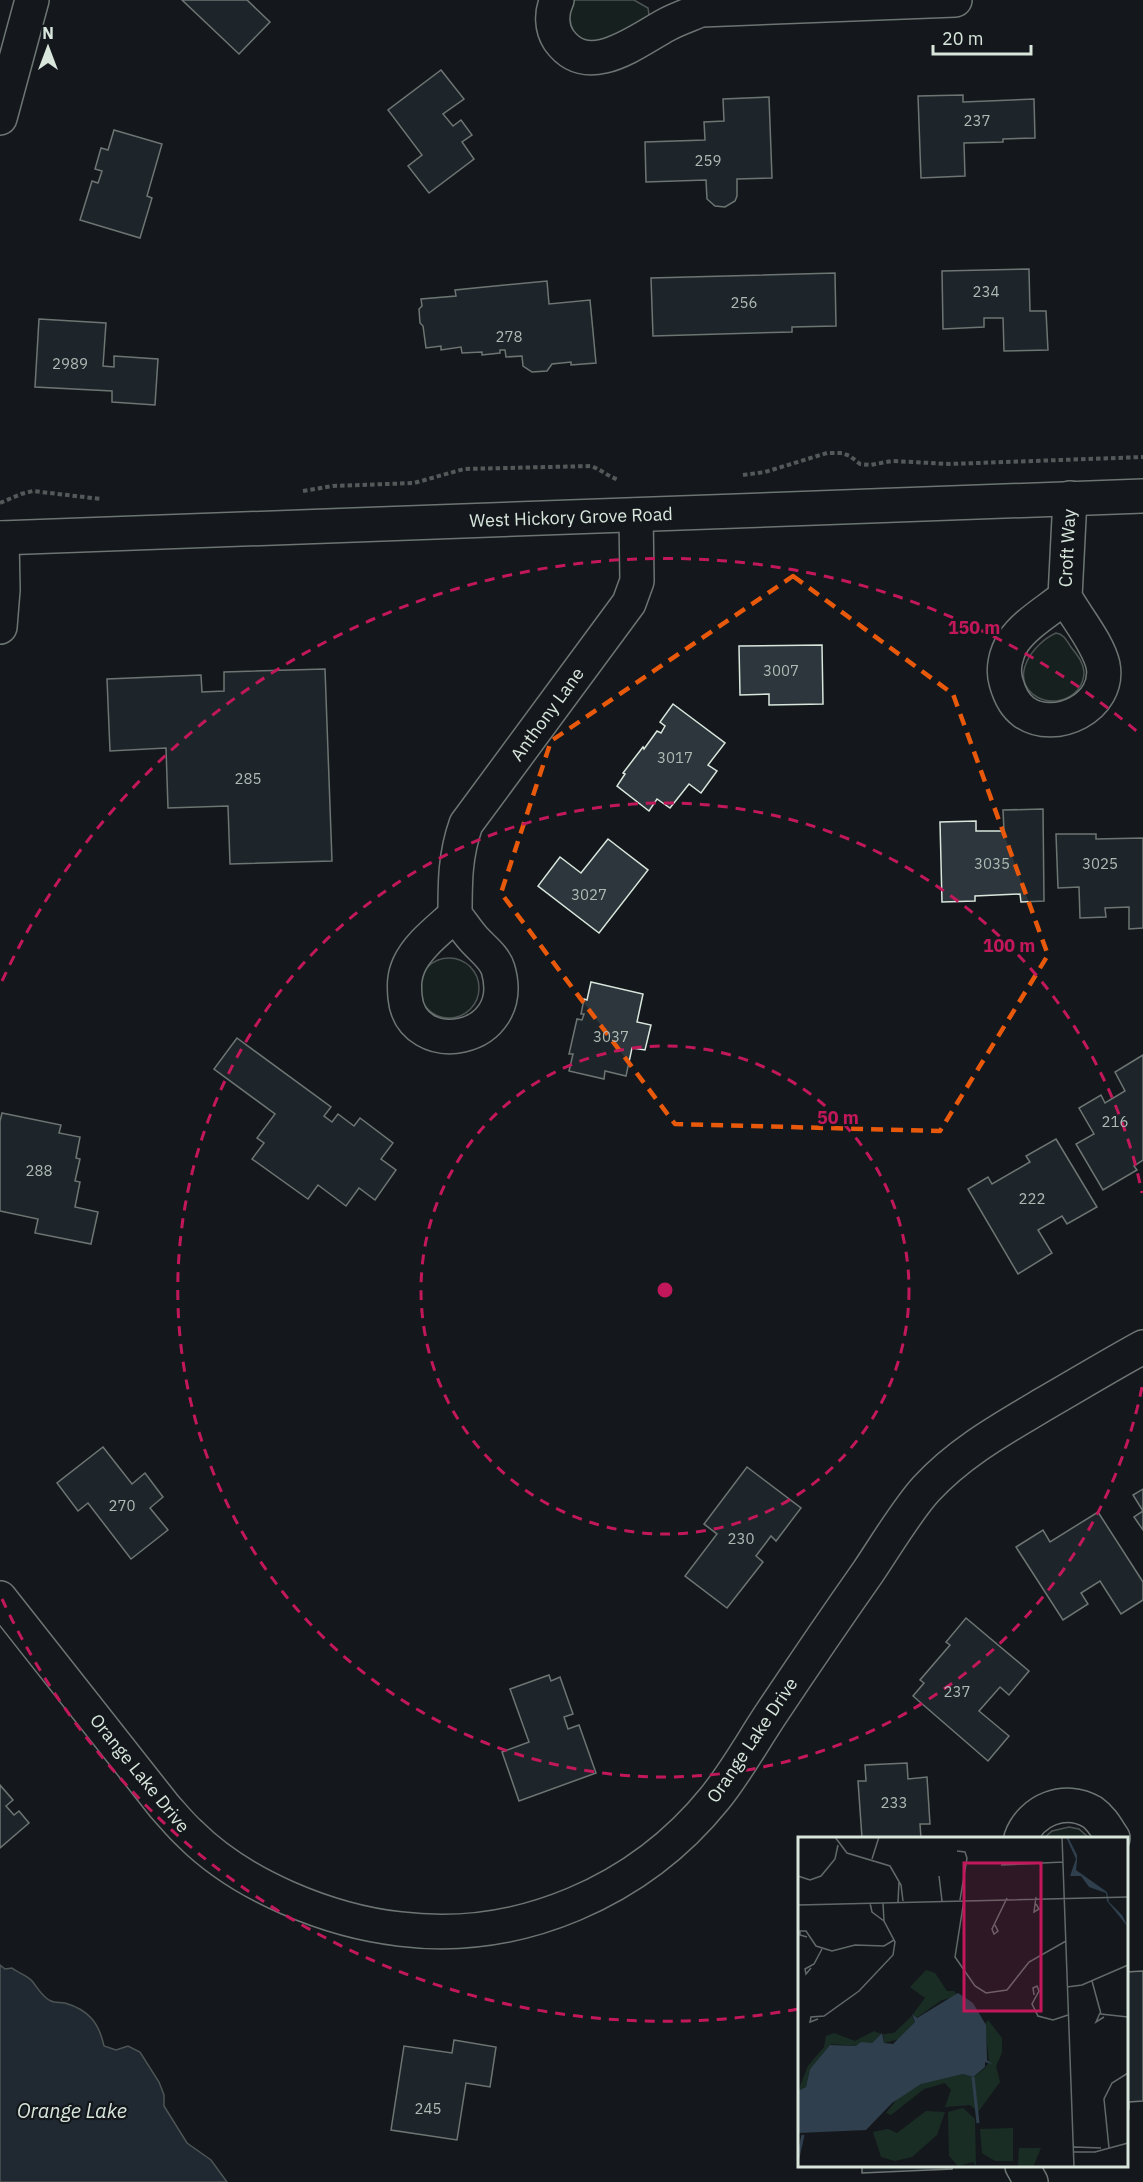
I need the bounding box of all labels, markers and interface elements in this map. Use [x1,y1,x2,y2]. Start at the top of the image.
north arrow [18,18,78,78]
scale bar [933,18,1030,56]
text: N [42,23,54,43]
text: 20 m [942,27,984,50]
house number: 237 [963,111,991,130]
house number: 259 [694,151,722,170]
house number: 234 [972,282,1000,301]
house number: 256 [730,293,758,312]
house number: 278 [495,327,523,346]
house number: 2989 [52,354,88,373]
street label: West Hickory Grove Road [469,502,673,532]
street label: Croft Way [1053,508,1081,588]
text: 150 m [948,616,1000,639]
house number: 3007 [763,661,799,680]
street label: Anthony Lane [505,662,589,765]
house number: 3017 [657,748,693,767]
house number: 285 [234,769,262,788]
house number: 3035 [974,854,1010,873]
house number: 3025 [1082,854,1118,873]
house number: 3027 [571,885,607,904]
text: 100 m [983,934,1035,957]
house number: 3037 [593,1027,629,1046]
text: 50 m [817,1106,859,1129]
house number: 216 [1101,1112,1129,1131]
house number: 288 [25,1161,53,1180]
house number: 222 [1018,1189,1046,1208]
centre of rings [655,1280,675,1300]
house number: 270 [108,1496,136,1515]
house number: 230 [727,1529,755,1548]
street label: Orange Lake Drive [702,1673,803,1807]
house number: 237 [943,1682,971,1701]
street label: Orange Lake Drive [85,1709,195,1837]
house number: 233 [880,1793,908,1812]
inset map [798,1837,1128,2167]
water label: Orange Lake [17,2097,127,2124]
house number: 245 [414,2099,442,2118]

